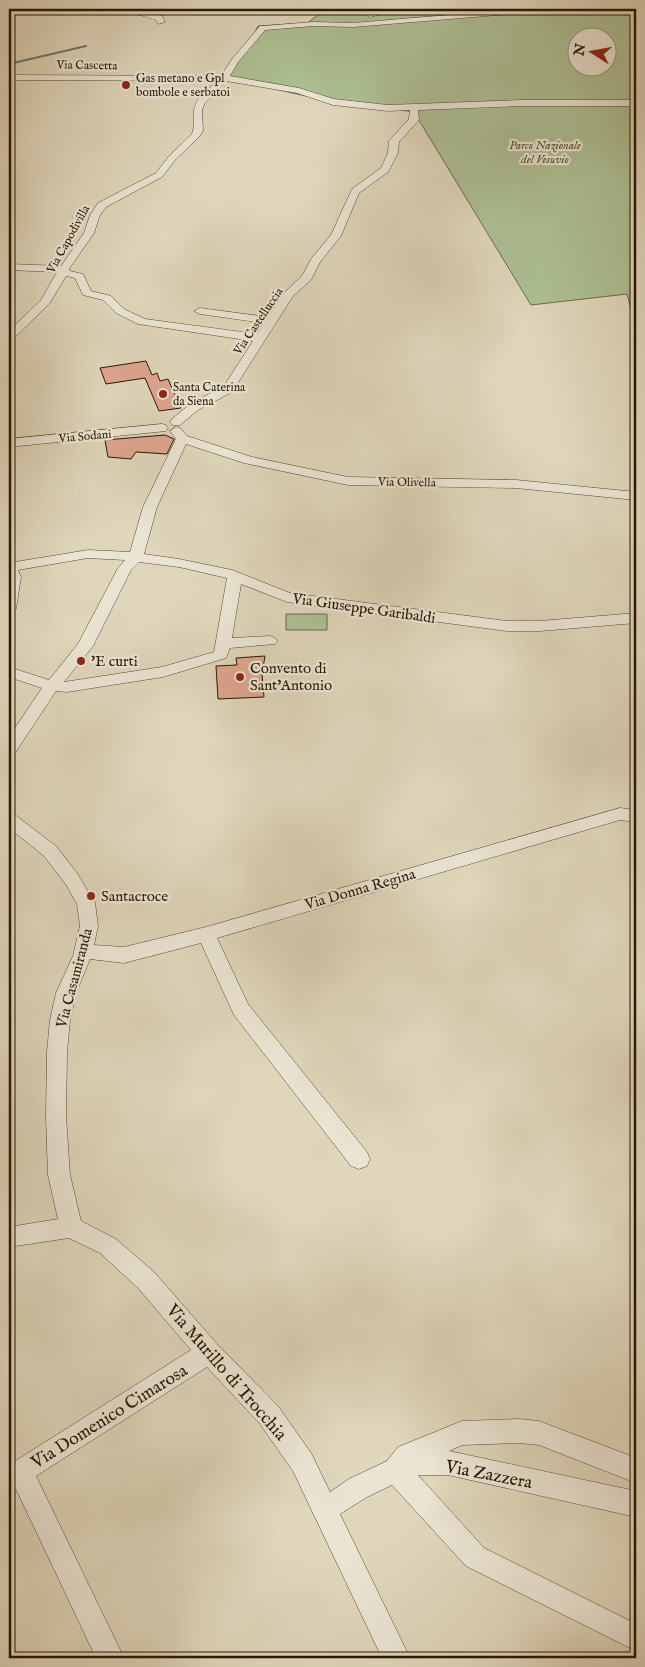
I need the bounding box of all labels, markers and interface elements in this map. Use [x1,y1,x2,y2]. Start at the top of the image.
north arrow [568,28,618,78]
text: N [570,42,590,58]
street label: Via Cascetta [55,57,118,74]
place label: Gas metano e Gpl bombole e serbatoi [136,71,230,100]
marker: Gas metano e Gpl bombole e serbatoi [120,79,132,91]
park label: Parco Nazionale del Vesuvio [509,138,581,167]
street label: Via Capodivilla [43,202,95,277]
street label: Via Castelluccia [230,284,287,359]
place label: Santa Caterina da Siena [173,380,246,409]
marker: Santa Caterina da Siena [157,388,169,400]
street label: Via Sodani [57,427,112,446]
street label: Via Olivella [377,474,437,491]
street label: Via Giuseppe Garibaldi [290,589,437,628]
place label: 'E curti [91,652,138,671]
marker: 'E curti [75,655,87,667]
place label: Convento di Sant'Antonio [250,659,332,695]
marker: Convento di Sant'Antonio [234,671,246,683]
street label: Via Donna Regina [302,864,418,915]
place label: Santacroce [101,887,168,906]
marker: Santacroce [85,890,97,902]
street label: Via Casamiranda [52,926,97,1031]
street label: Via Murillo di Trocchia [160,1299,291,1446]
street label: Via Domenico Cimarosa [27,1360,192,1475]
street label: Via Zazzera [442,1456,534,1495]

